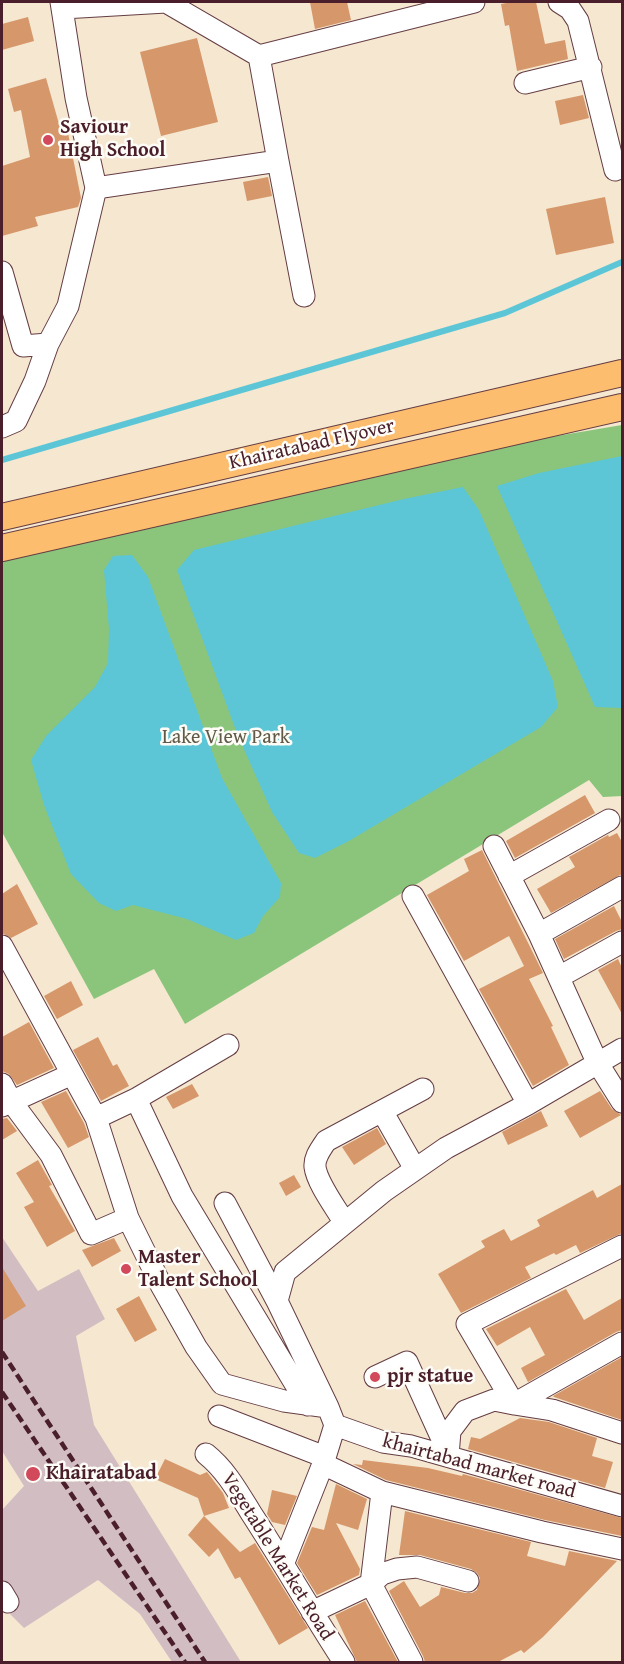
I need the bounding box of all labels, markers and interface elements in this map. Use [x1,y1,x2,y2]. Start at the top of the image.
place label: Saviour High School [60,116,166,163]
marker: Saviour High School [41,133,55,147]
street label: Khairatabad Flyover [227,414,397,476]
park label: Lake View Park [162,726,290,750]
place label: Master Talent School [138,1246,258,1293]
marker: Master Talent School [119,1262,133,1276]
place label: pjr statue [387,1365,473,1389]
marker: pjr statue [368,1370,382,1384]
street label: khairtabad market road [380,1430,578,1504]
place label: Khairatabad [46,1462,157,1486]
marker: Khairatabad [24,1465,42,1483]
street label: Vegetable Market Road [216,1469,338,1645]

